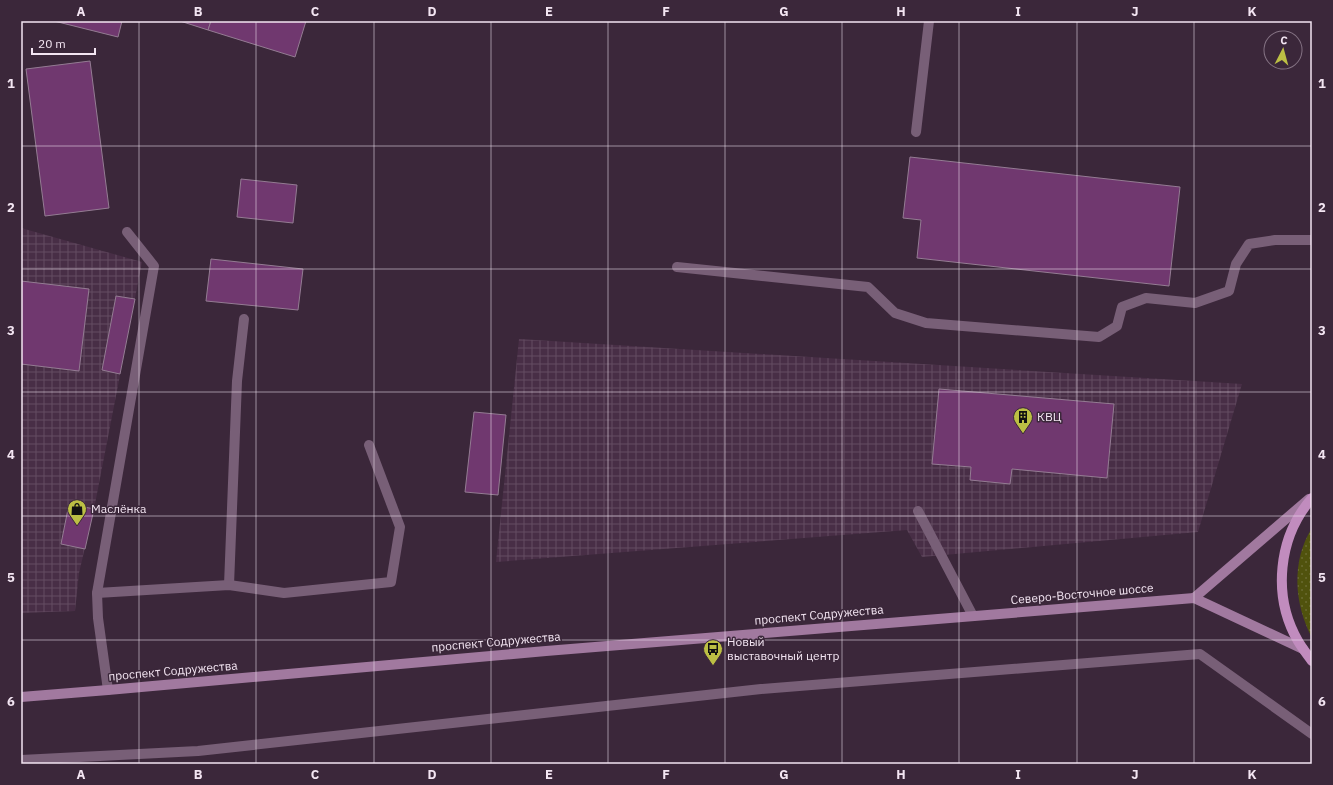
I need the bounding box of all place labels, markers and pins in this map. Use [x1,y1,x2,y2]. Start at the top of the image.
building icon: КВЦ [1012,406,1034,434]
place label: КВЦ [1037,409,1062,424]
shop icon: Маслёнка [66,498,88,526]
place label: Маслёнка [91,501,147,516]
place label: Новый выставочный центр [727,634,839,663]
bus stop icon: Новый выставочный центр [702,638,724,666]

